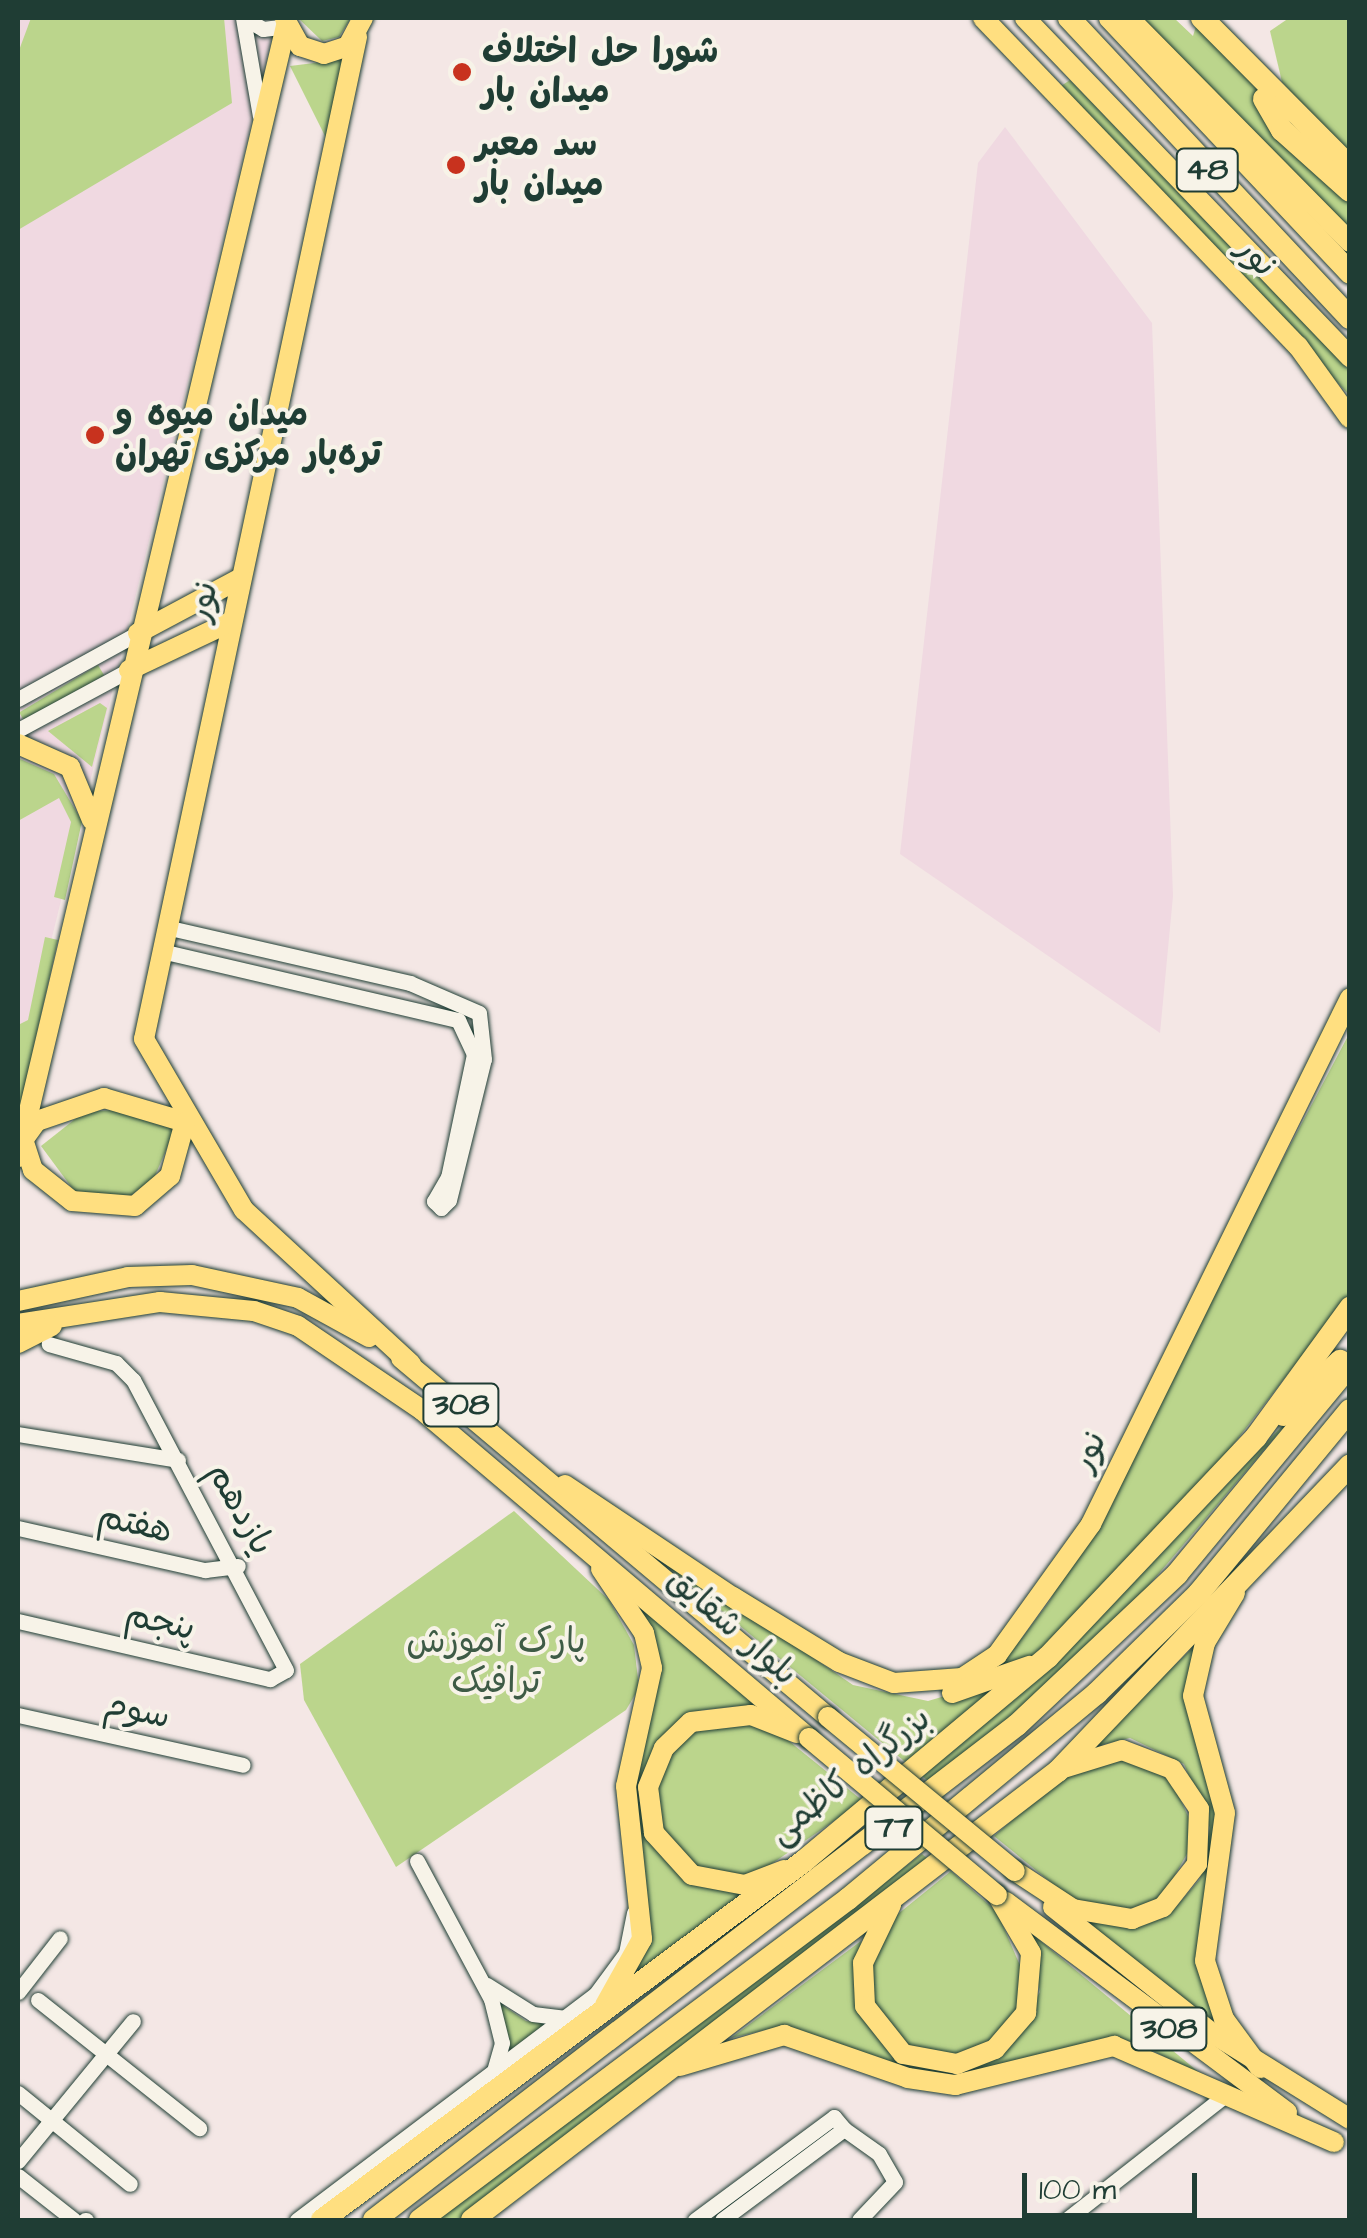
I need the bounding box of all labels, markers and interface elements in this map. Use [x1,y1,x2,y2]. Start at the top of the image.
place label: شورا حل اختلاف میدان بار [482,31,718,113]
marker: شورا حل اختلاف میدان بار [451,61,473,83]
place label: سد معبر میدان بار [476,124,603,206]
road number: 48 [1174,143,1240,197]
marker: سد معبر میدان بار [445,154,467,176]
street label: نور [1227,228,1285,286]
place label: میدان میوه و تره‌بار مرکزی تهران [115,394,381,476]
marker: میدان میوه و تره‌بار مرکزی تهران [84,424,106,446]
street label: نور [178,578,228,626]
road number: 308 [421,1378,501,1432]
street label: نور [1062,1425,1116,1479]
street label: یازدهم [198,1455,282,1563]
street label: هفتم [94,1495,176,1553]
street label: بلوار شقایق [658,1559,806,1695]
street label: پنجم [121,1594,199,1650]
park label: پارک آموزش ترافیک [406,1621,586,1703]
street label: سوم [100,1684,174,1738]
street label: بزرگراه کاظمی [760,1698,940,1854]
road number: 77 [864,1801,924,1855]
road number: 308 [1129,2002,1209,2056]
scale bar [1027,2153,1202,2215]
text: 100 m [1039,2169,1116,2211]

